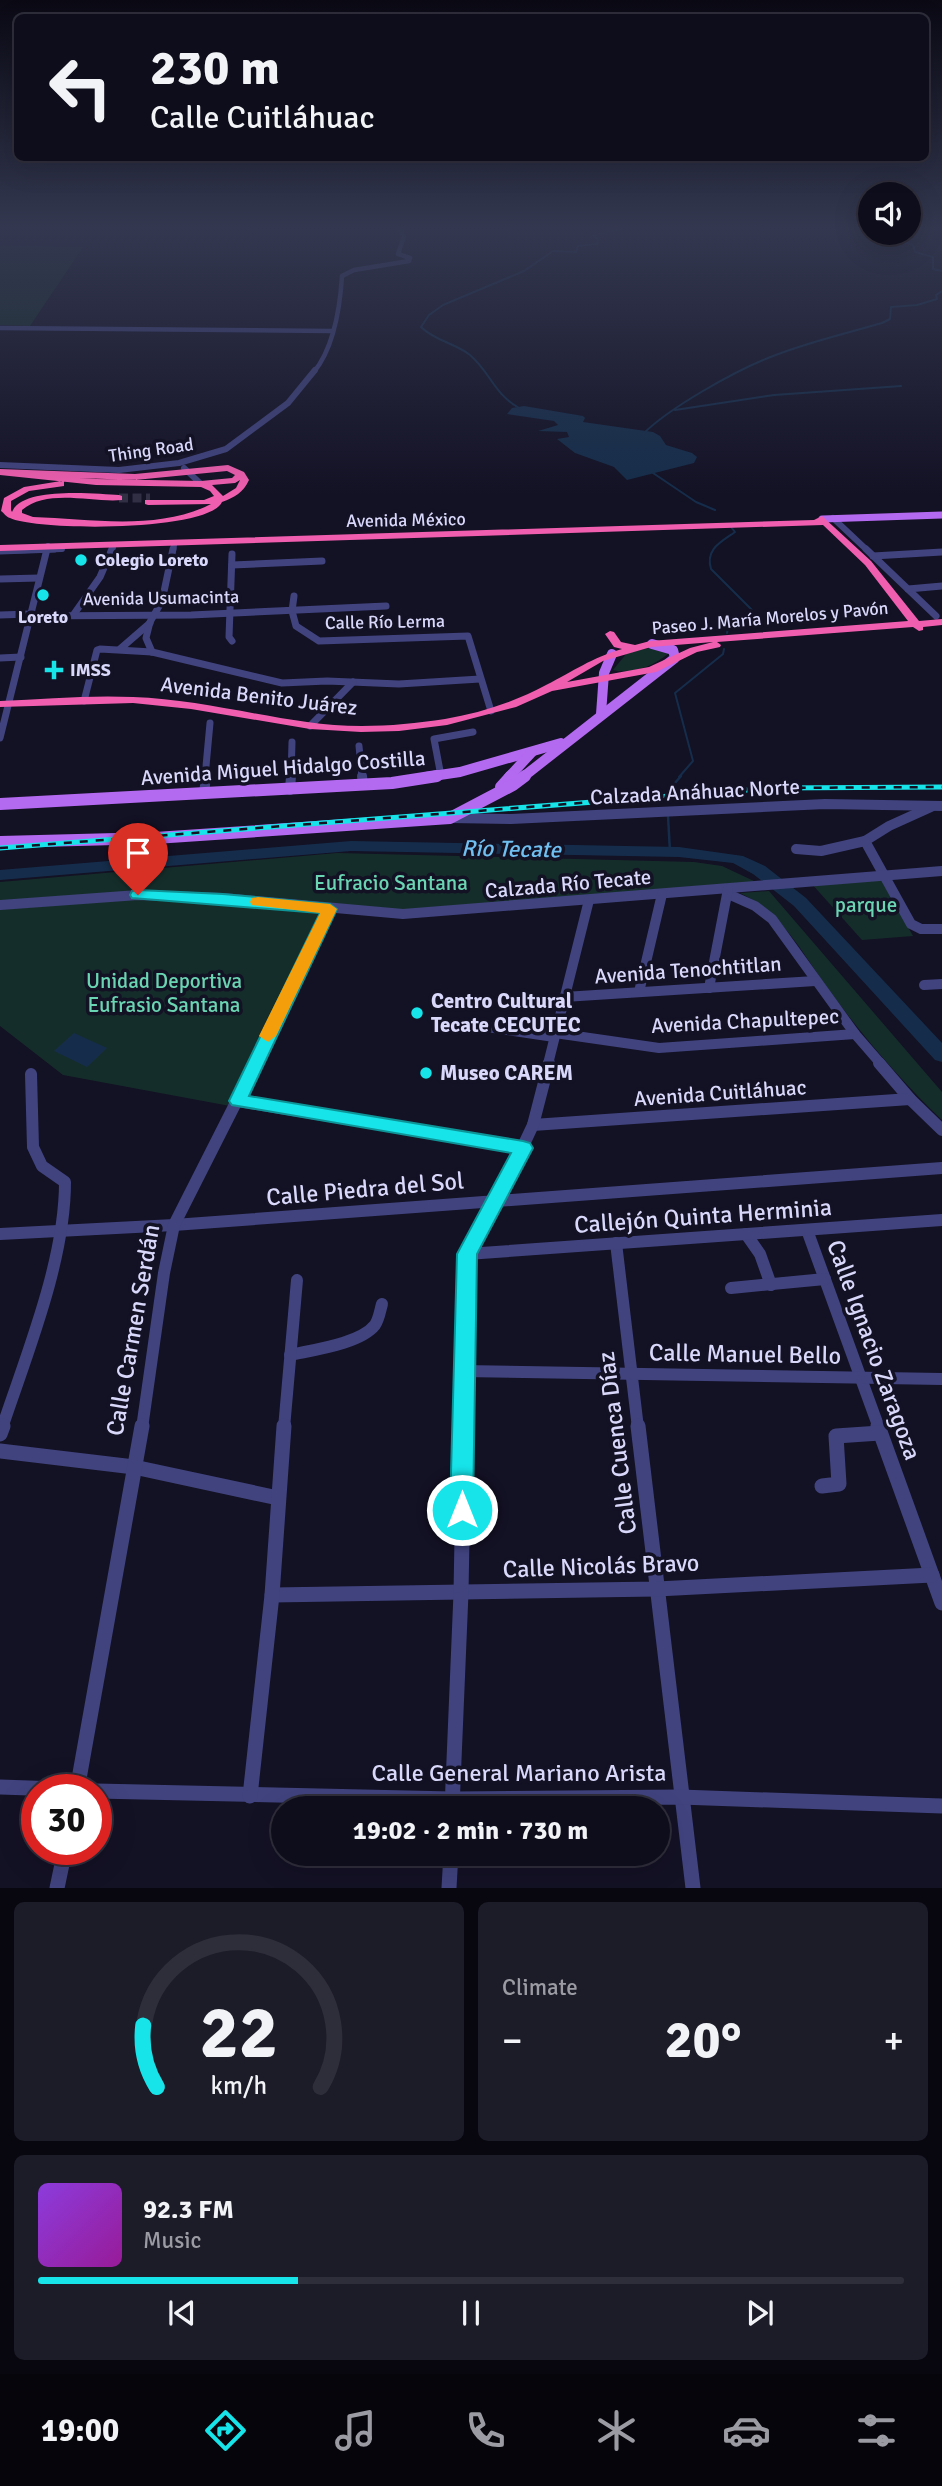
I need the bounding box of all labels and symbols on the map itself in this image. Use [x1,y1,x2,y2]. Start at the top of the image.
street label: Thing Road [107,433,195,467]
street label: Avenida México [346,508,466,532]
place label: Colegio Loreto [95,549,208,571]
marker: Colegio Loreto [73,552,89,568]
street label: Avenida Usumacinta [83,586,239,610]
marker: Loreto [35,587,51,603]
street label: Paseo J. María Morelos y Pavón [651,597,889,639]
place label: Loreto [18,606,68,628]
street label: Calle Río Lerma [325,610,445,634]
place label: IMSS [70,659,111,681]
marker: IMSS [44,660,64,680]
street label: Avenida Benito Juárez [159,671,359,721]
street label: Avenida Miguel Hidalgo Costilla [140,745,426,791]
street label: Calzada Anáhuac Norte [589,774,801,810]
pin [108,823,168,895]
water label: Río Tecate [461,834,563,864]
street label: Calzada Río Tecate [484,864,652,904]
park label: Eufracio Santana [314,870,468,896]
park label: parque [835,892,897,918]
street label: Avenida Tenochtitlan [594,950,782,990]
park label: Unidad Deportiva Eufrasio Santana [86,968,242,1018]
place label: Centro Cultural Tecate CECUTEC [431,988,581,1038]
street label: Avenida Chapultepec [650,1003,840,1039]
marker: Centro Cultural Tecate CECUTEC [409,1005,425,1021]
place label: Museo CAREM [440,1060,573,1086]
marker: Museo CAREM [418,1065,434,1081]
street label: Avenida Cuitláhuac [633,1074,807,1112]
street label: Calle Piedra del Sol [265,1165,465,1213]
street label: Callejón Quinta Herminia [573,1192,833,1240]
street label: Calle Carmen Serdán [100,1222,166,1438]
street label: Calle Ignacio Zaragoza [820,1236,928,1464]
street label: Calle Manuel Bello [649,1337,841,1371]
street label: Calle Cuenca Díaz [591,1350,643,1536]
position arrow [425,1473,499,1547]
street label: Calle Nicolás Bravo [502,1548,700,1584]
street label: Calle General Mariano Arista [372,1758,666,1788]
speed limit sign: 30 [21,1774,112,1865]

